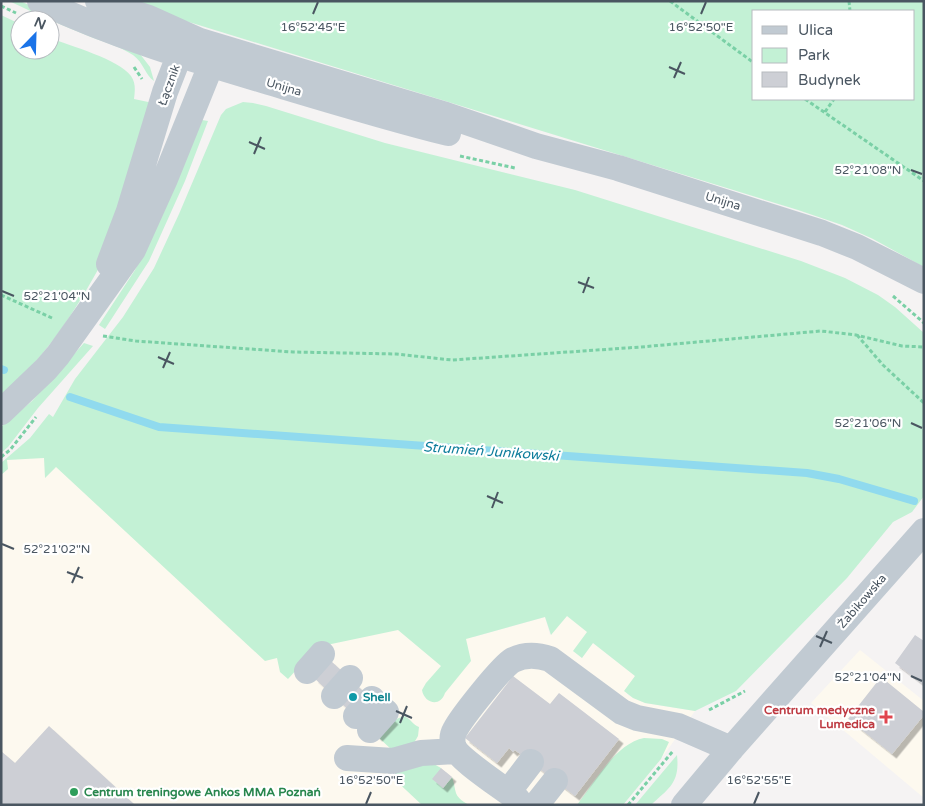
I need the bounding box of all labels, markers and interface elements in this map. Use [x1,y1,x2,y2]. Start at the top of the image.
north arrow [10,10,60,60]
legend [752,10,915,100]
text: N [31,13,48,34]
text: 16°52'45"E [281,20,346,34]
text: 16°52'50"E [669,20,734,34]
text: Ulica [798,21,833,39]
text: Park [798,46,830,64]
street label: Łącznik [155,62,183,108]
text: Budynek [798,71,861,89]
street label: Unijna [265,75,303,99]
text: 52°21'08"N [835,163,902,177]
street label: Unijna [704,189,742,213]
text: 52°21'04"N [24,289,91,303]
text: 52°21'06"N [835,416,902,430]
water label: Strumień Junikowski [423,438,561,465]
text: 52°21'02"N [24,542,91,556]
street label: Żabikowska [835,571,889,631]
text: 52°21'04"N [835,670,902,684]
place label: Shell [363,690,390,704]
marker: Shell [347,691,359,703]
place label: Centrum medyczne Lumedica [764,703,875,731]
marker: Centrum medyczne Lumedica [879,710,893,724]
text: 16°52'50"E [339,773,404,787]
text: 16°52'55"E [727,773,792,787]
place label: Centrum treningowe Ankos MMA Poznań [84,785,321,800]
marker: Centrum treningowe Ankos MMA Poznań [68,786,80,798]

